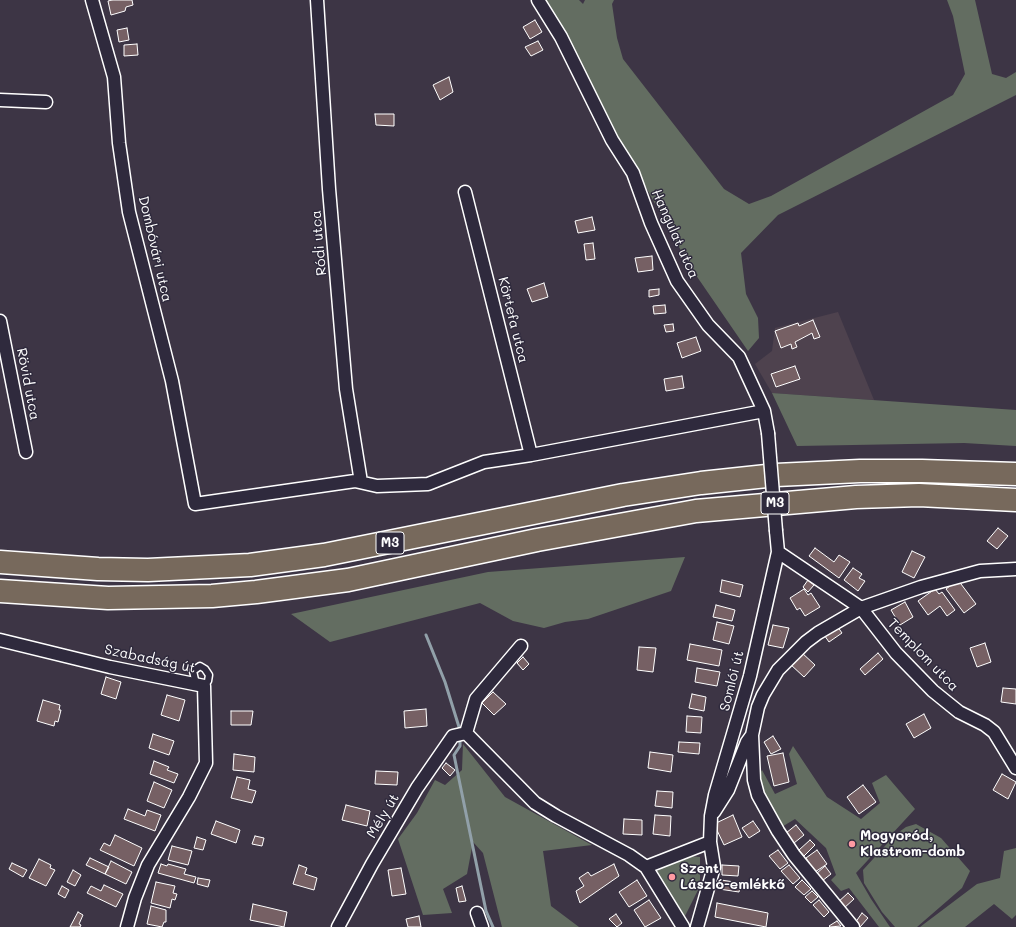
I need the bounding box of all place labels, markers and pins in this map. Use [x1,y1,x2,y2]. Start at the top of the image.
place label: Mogyoród, Klastrom-domb [860,828,965,860]
marker: Mogyoród, Klastrom-domb [847,839,857,849]
place label: Szent László-emlékkő [680,861,785,894]
marker: Szent László-emlékkő [667,872,677,882]

